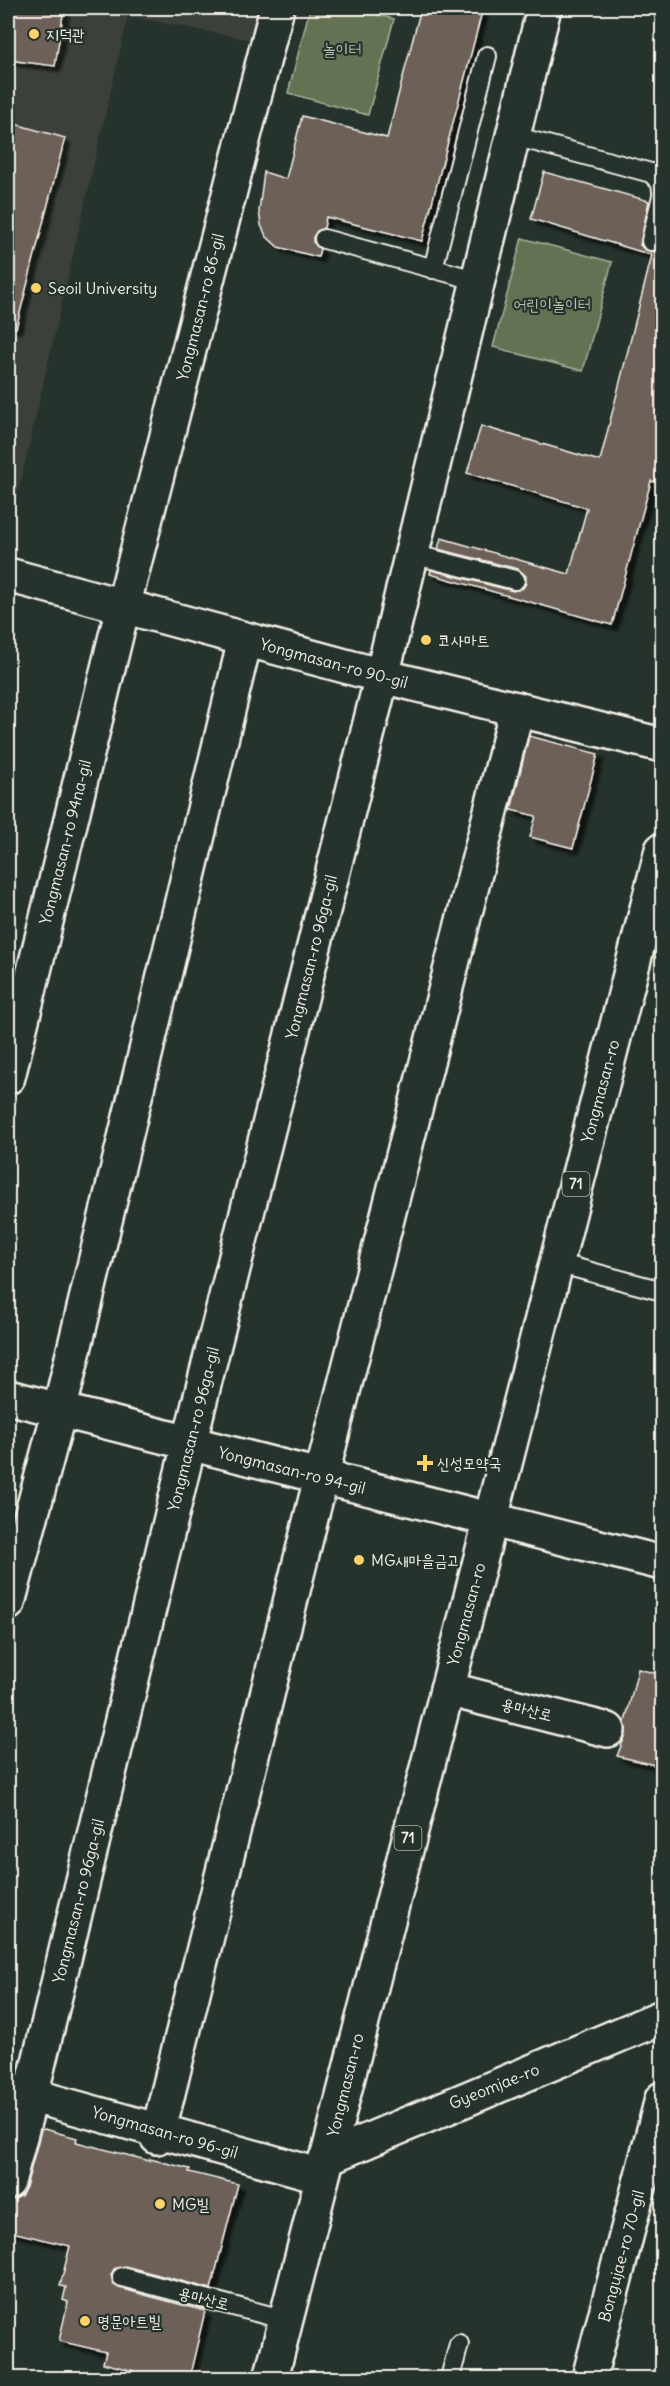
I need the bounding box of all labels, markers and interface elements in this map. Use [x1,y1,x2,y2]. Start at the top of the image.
place label: 지덕관 [46,24,85,44]
marker: 지덕관 [27,27,41,41]
park label: 놀이터 [323,39,361,59]
street label: Yongmasan-ro 86-gil [172,231,228,383]
place label: Seoil University [48,278,157,298]
marker: Seoil University [29,281,43,295]
park label: 어린이놀이터 [513,294,591,314]
place label: 코사마트 [438,630,490,650]
marker: 코사마트 [419,633,433,647]
street label: Yongmasan-ro 90-gil [258,634,410,692]
street label: Yongmasan-ro 94na-gil [35,758,95,926]
street label: Yongmasan-ro 96ga-gil [281,873,341,1041]
street label: Yongmasan-ro [577,1037,623,1145]
road number: 71 [562,1172,590,1196]
street label: Yongmasan-ro 96ga-gil [163,1345,223,1513]
street label: Yongmasan-ro 94-gil [216,1442,368,1498]
place label: 신성모약국 [437,1453,502,1473]
marker: 신성모약국 [418,1456,432,1470]
place label: MG새마을금고 [371,1550,460,1570]
marker: MG새마을금고 [352,1553,366,1567]
street label: Yongmasan-ro [443,1560,489,1668]
street label: 용마산로 [500,1693,554,1725]
street label: Yongmasan-ro 96ga-gil [48,1817,108,1985]
road number: 71 [394,1826,422,1850]
street label: Yongmasan-ro [323,2031,367,2139]
street label: Gyeomjae-ro [446,2059,542,2113]
street label: Yongmasan-ro 96-gil [90,2102,240,2162]
street label: Bongujae-ro 70-gil [594,2188,648,2324]
place label: MG빌 [172,2194,210,2214]
marker: MG빌 [153,2197,167,2211]
street label: 용마산로 [177,2282,231,2314]
place label: 명문아트빌 [97,2311,162,2331]
marker: 명문아트빌 [78,2314,92,2328]

